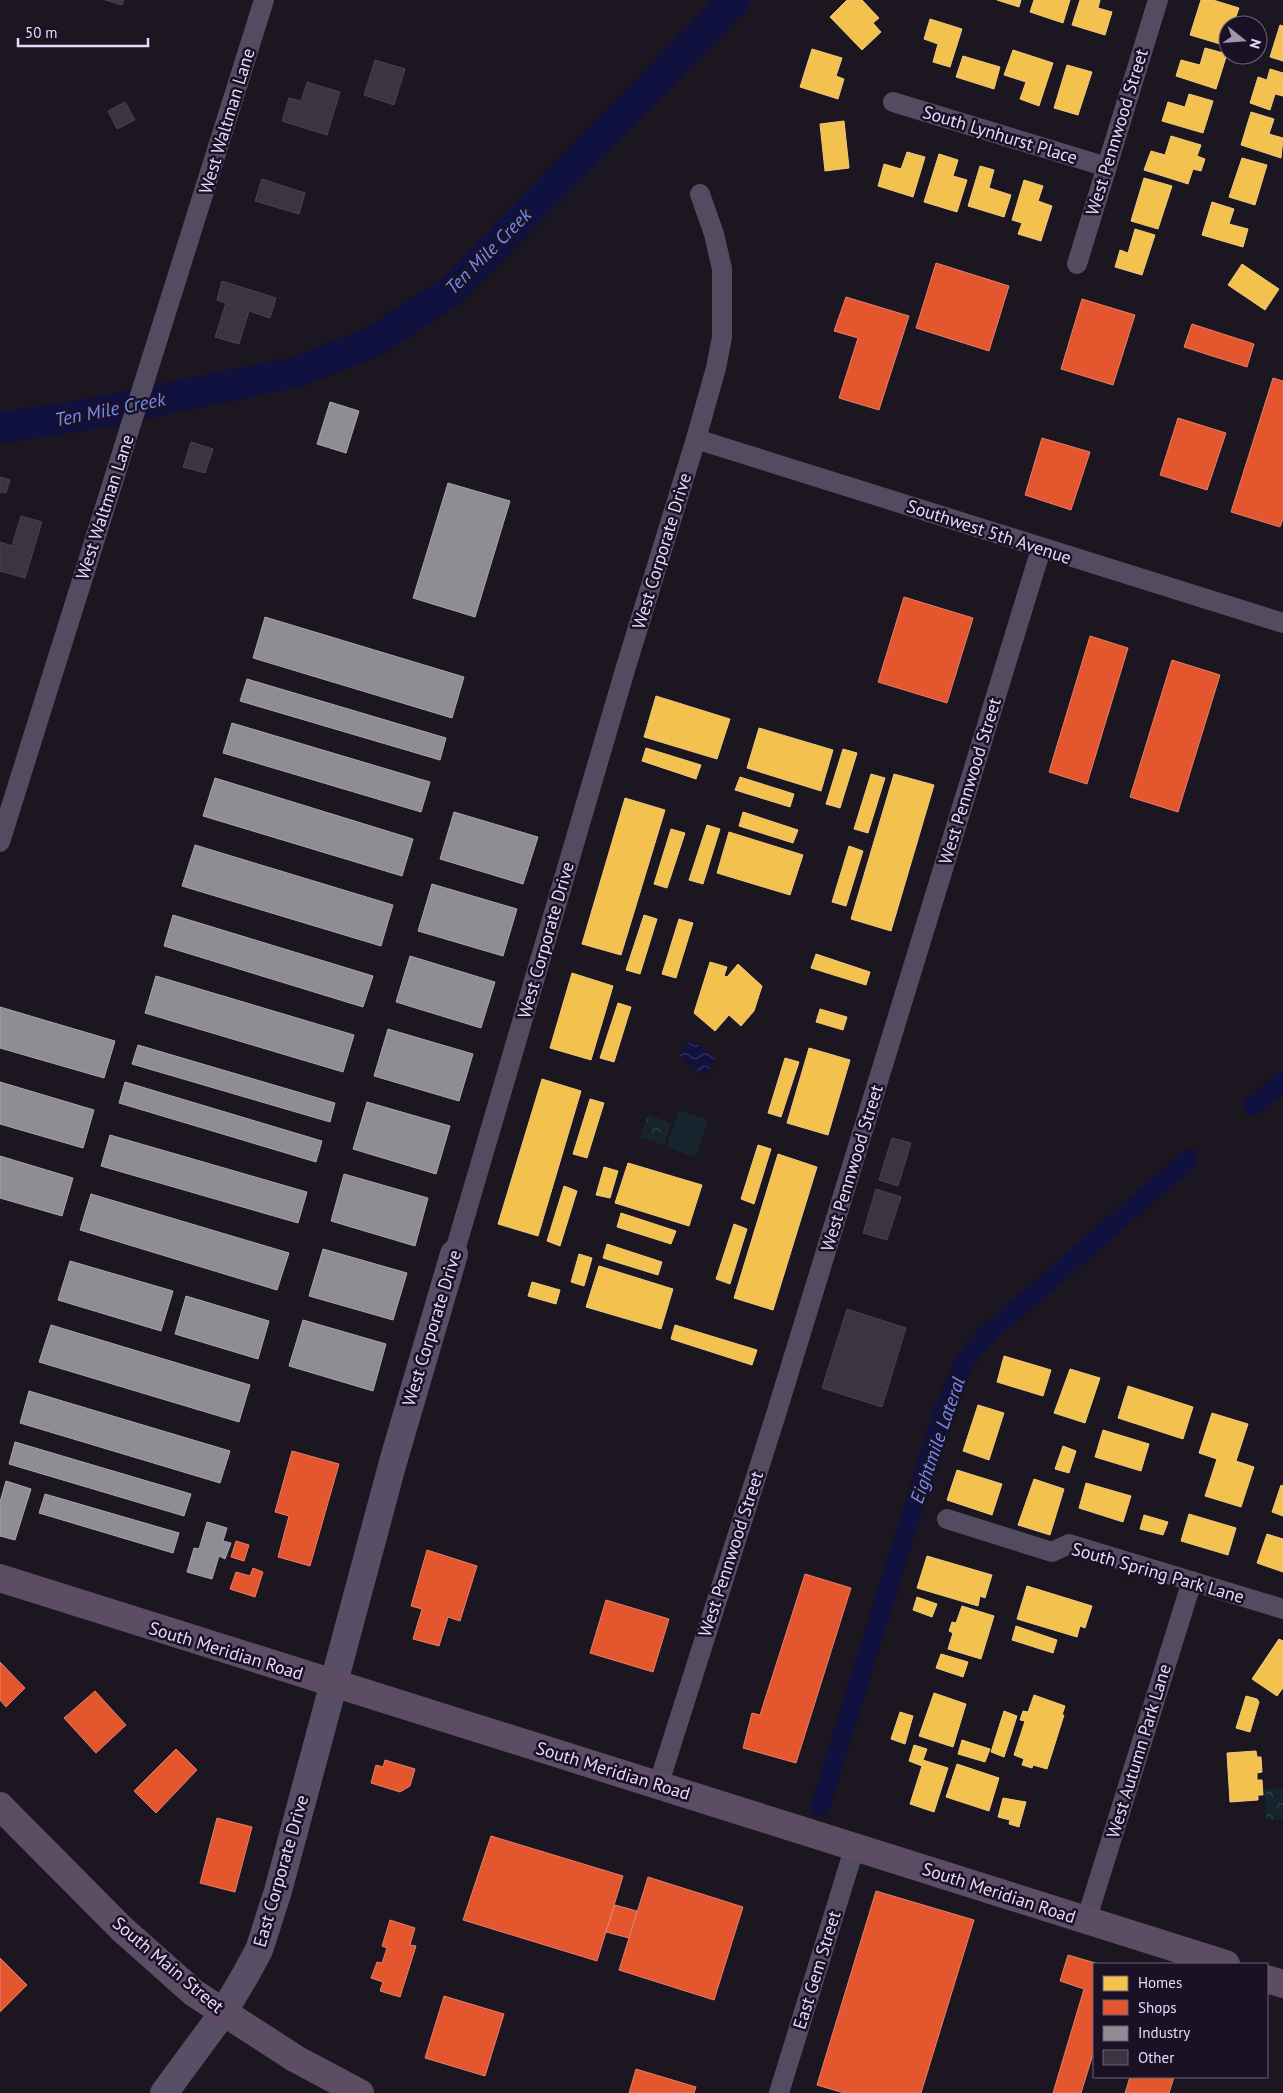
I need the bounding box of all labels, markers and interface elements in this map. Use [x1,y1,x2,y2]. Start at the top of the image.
scale bar [18,15,148,47]
north arrow [1218,15,1268,65]
text: 50 m [25,23,58,42]
text: N [1245,37,1265,51]
street label: West Waltman Lane [193,45,260,196]
street label: West Pennwood Street [1080,46,1153,218]
street label: South Lynhurst Place [920,100,1080,169]
water label: Ten Mile Creek [440,202,537,299]
water label: Ten Mile Creek [53,386,169,431]
street label: West Waltman Lane [70,432,139,582]
street label: West Corporate Drive [627,470,696,632]
street label: Southwest 5th Avenue [904,494,1074,569]
street label: West Pennwood Street [933,695,1006,867]
street label: West Corporate Drive [512,859,579,1021]
street label: West Pennwood Street [815,1082,888,1254]
street label: West Corporate Drive [397,1247,466,1409]
water label: Eightmile Lateral [904,1374,970,1506]
street label: West Pennwood Street [693,1468,768,1640]
street label: South Spring Park Lane [1069,1537,1247,1608]
street label: South Meridian Road [146,1616,306,1685]
street label: West Autumn Park Lane [1101,1661,1176,1841]
street label: South Meridian Road [533,1736,693,1805]
street label: East Corporate Drive [248,1792,313,1950]
street label: South Meridian Road [919,1857,1079,1928]
street label: East Gem Street [788,1908,845,2032]
street label: South Main Street [108,1911,229,2018]
legend [1093,1963,1268,2078]
text: Homes [1138,1973,1182,1992]
text: Shops [1138,1998,1177,2017]
text: Industry [1138,2023,1190,2042]
text: Other [1138,2048,1174,2067]

